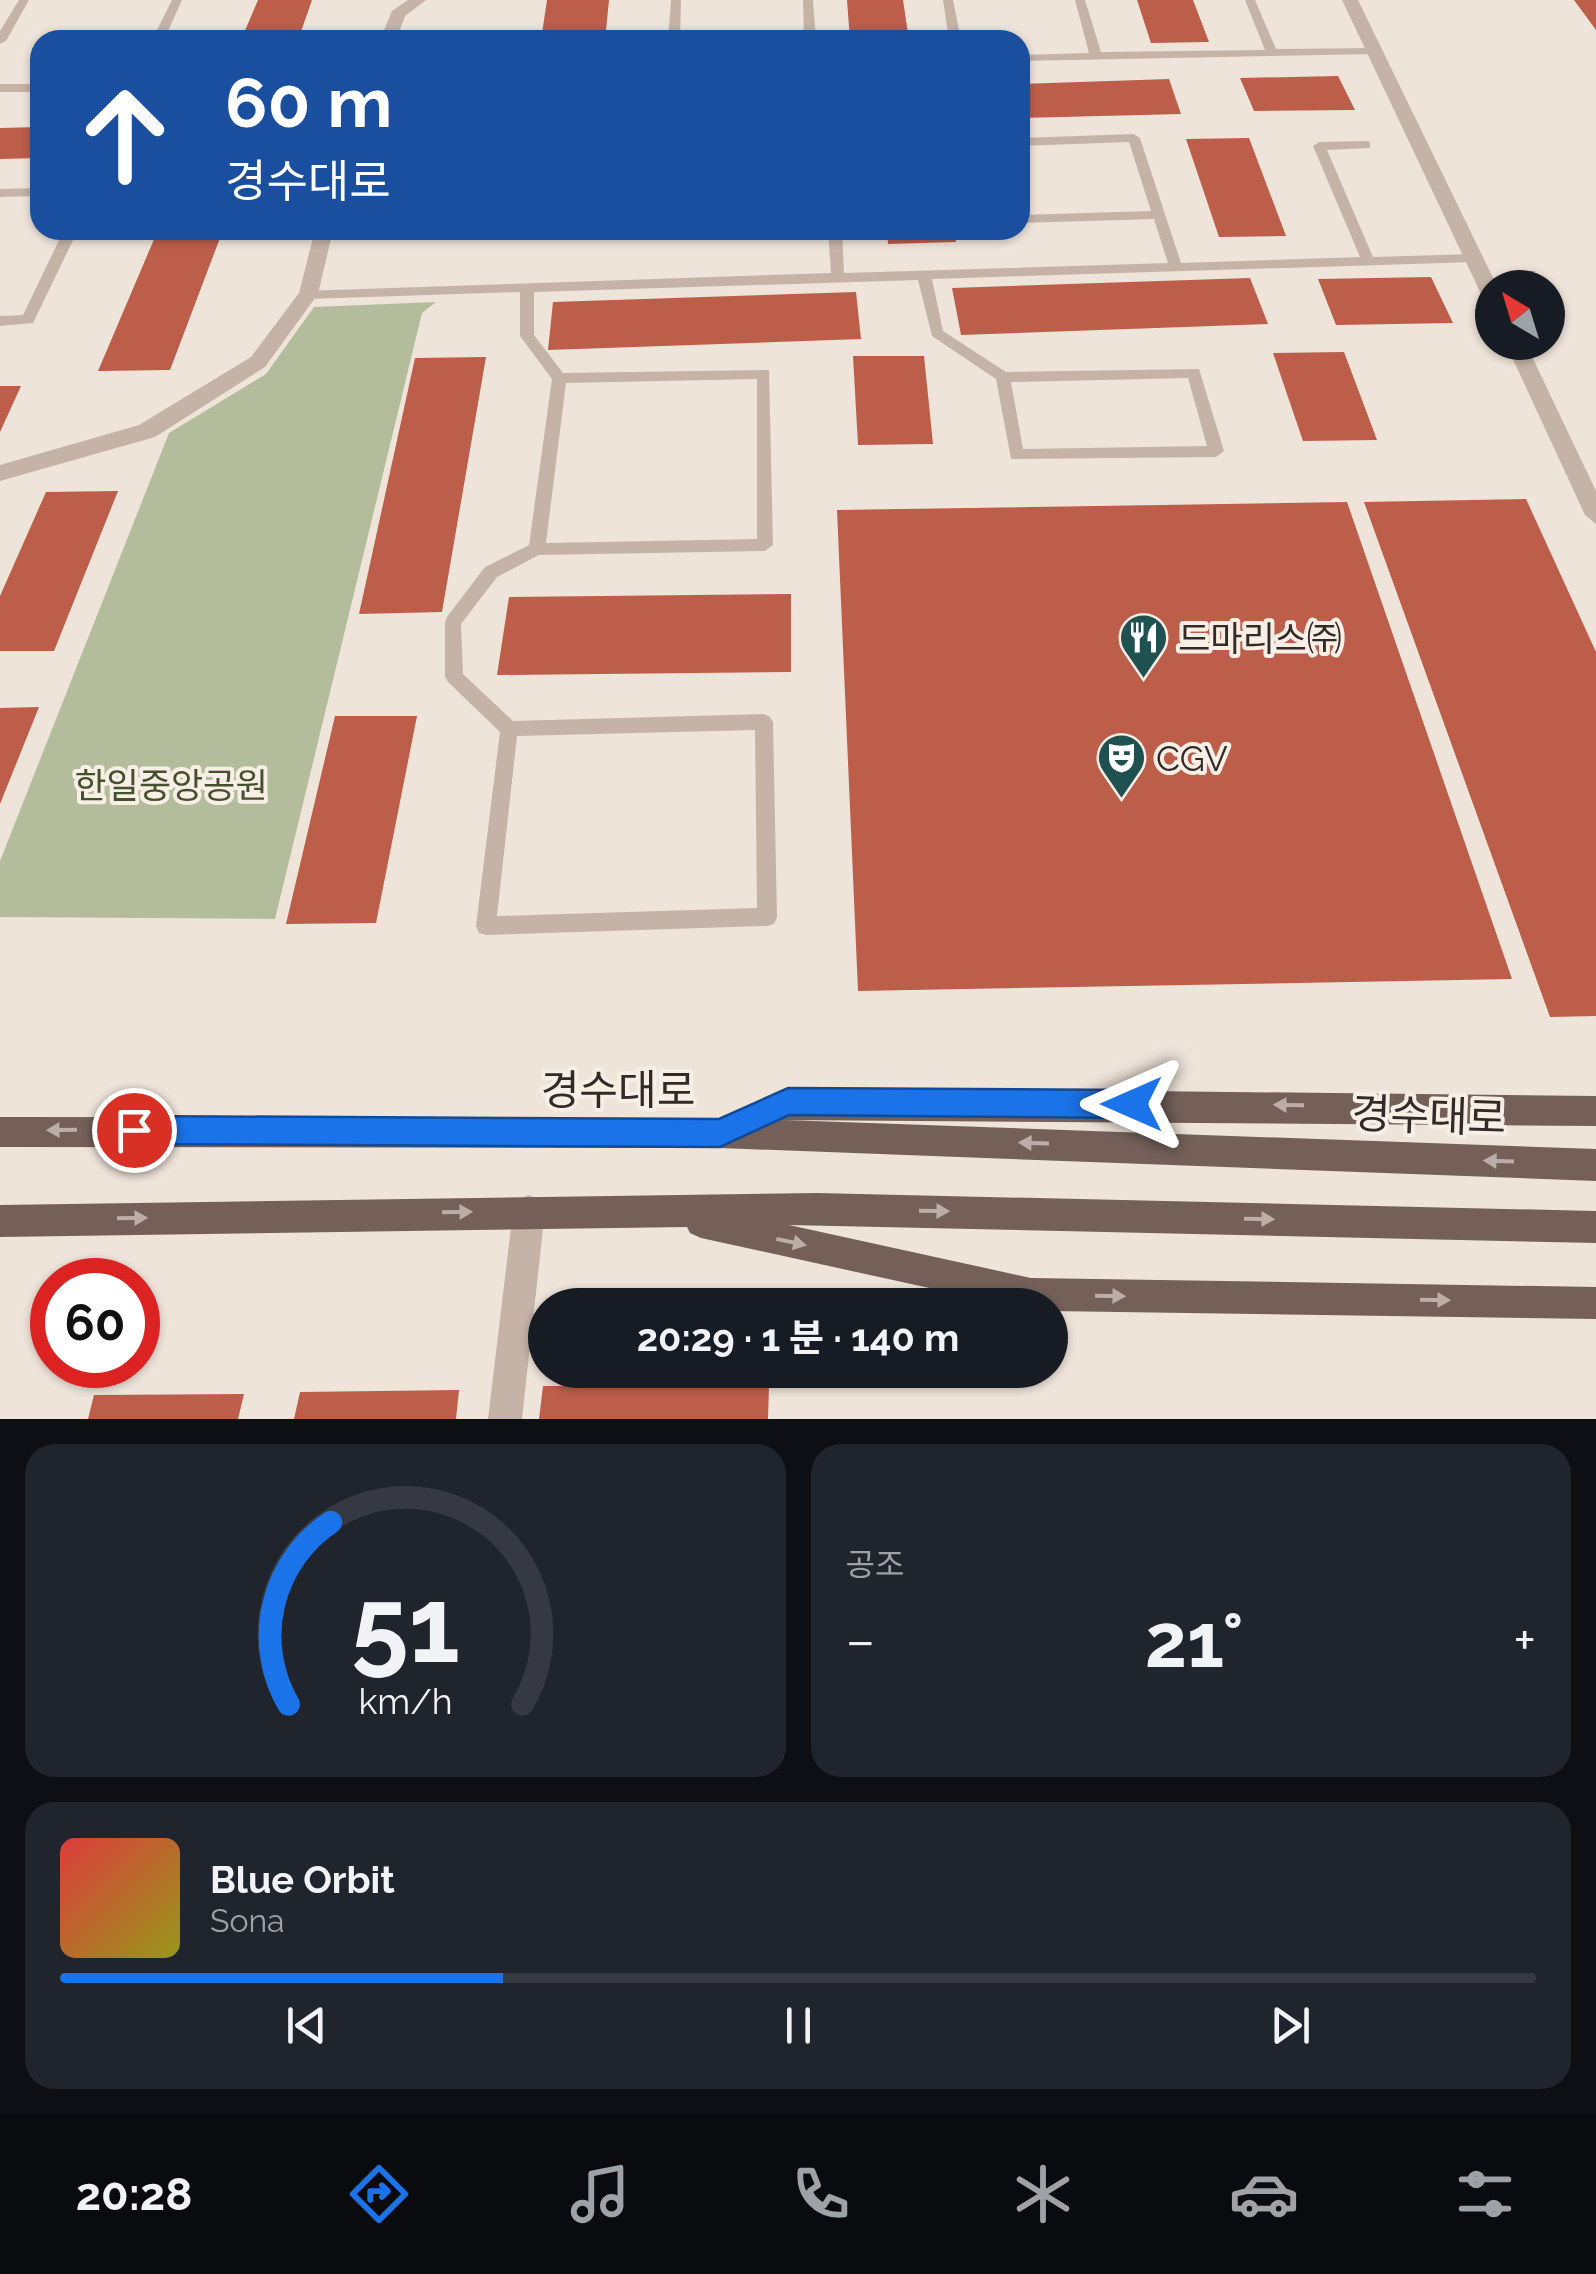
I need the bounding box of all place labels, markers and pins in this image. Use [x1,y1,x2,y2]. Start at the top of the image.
restaurant icon: 드마리스㈜ [1117,612,1169,680]
place label: 드마리스㈜ [1178,618,1342,659]
theatre icon: CGV [1095,732,1147,800]
place label: CGV [1156,738,1228,779]
pin [92,1088,177,1173]

